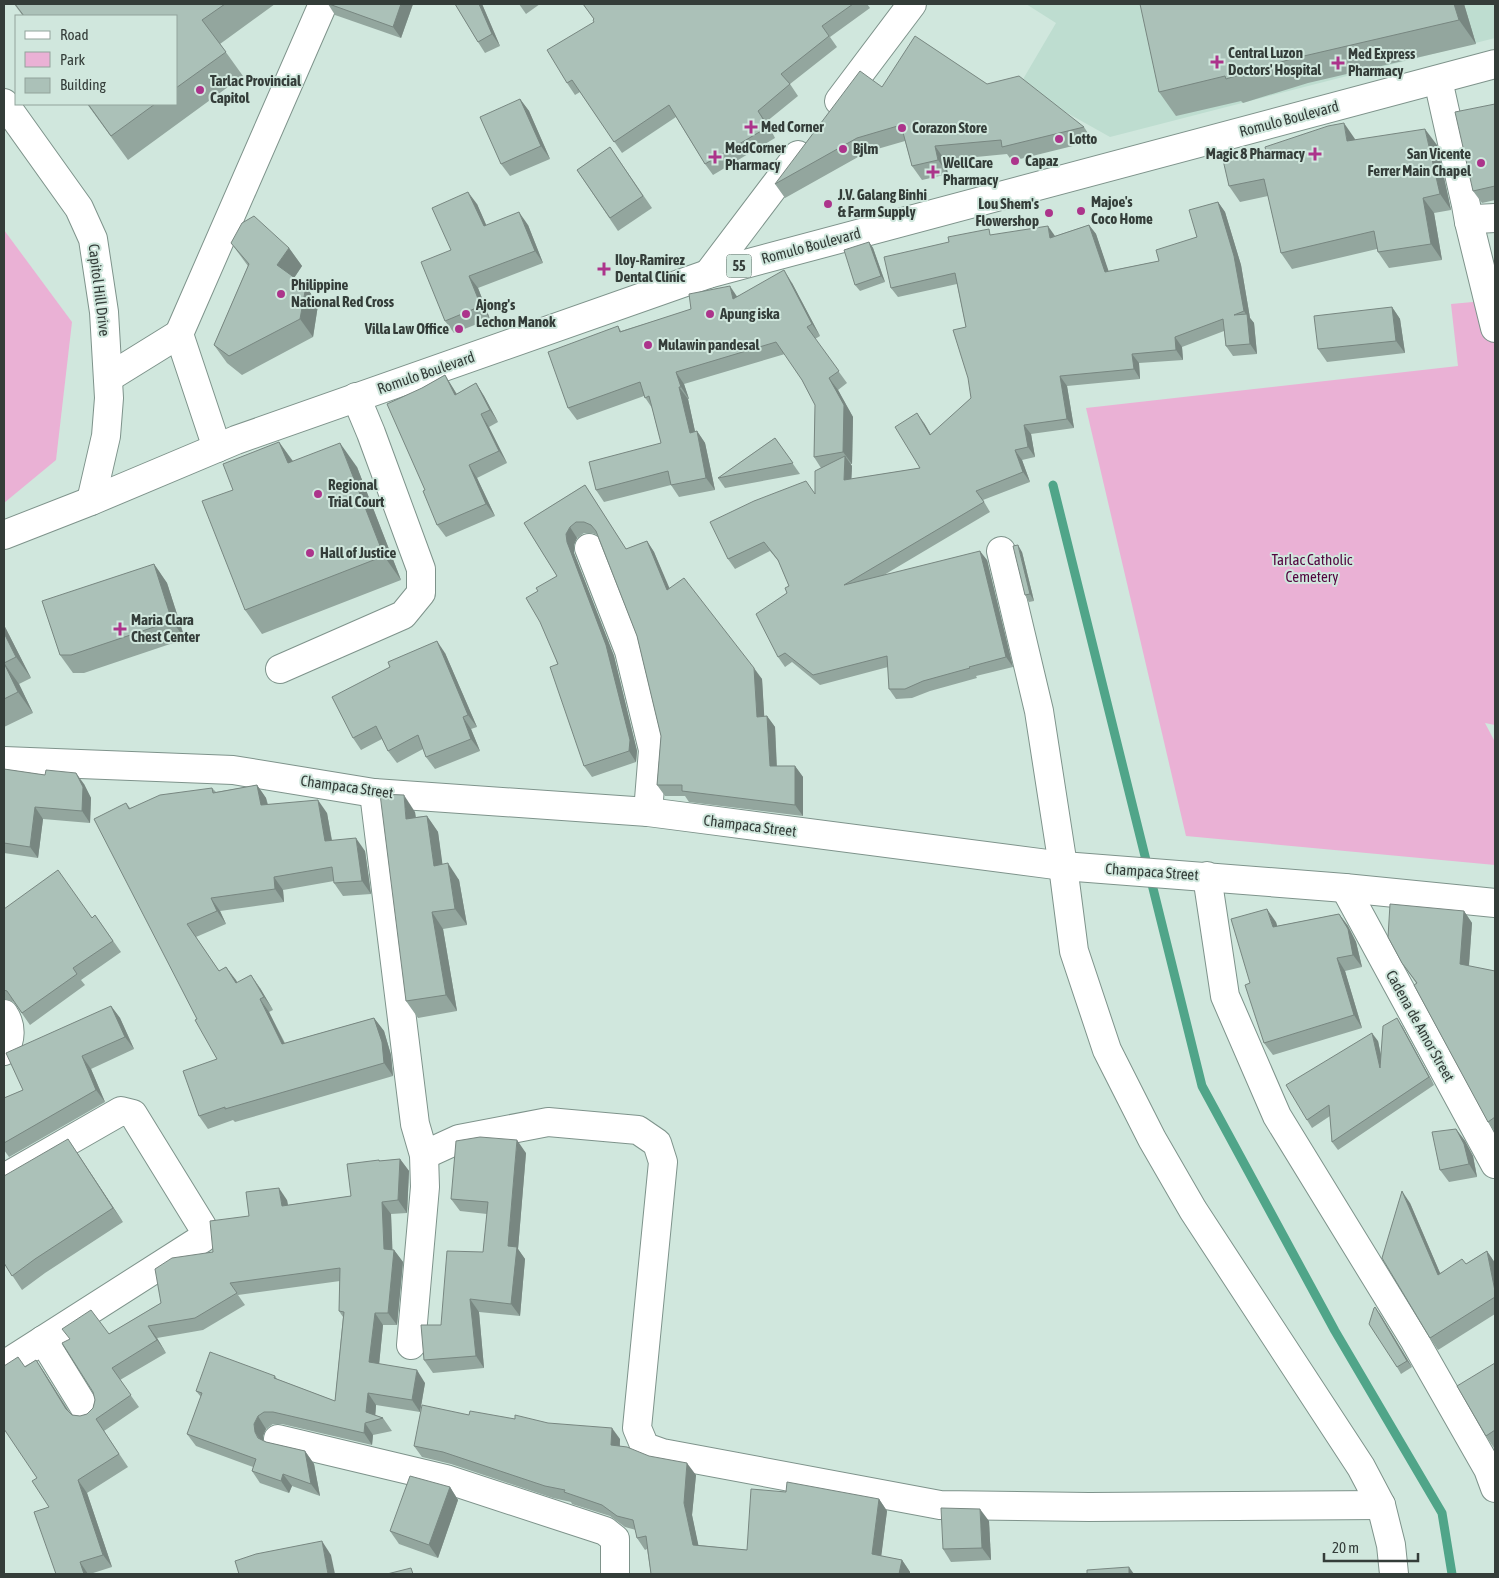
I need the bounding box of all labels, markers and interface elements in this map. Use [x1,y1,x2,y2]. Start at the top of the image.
legend [15,15,178,105]
text: Road [60,26,89,43]
place label: Central Luzon Doctors' Hospital [1228,44,1322,78]
place label: Med Express Pharmacy [1348,45,1416,79]
text: Park [60,51,85,68]
marker: Central Luzon Doctors' Hospital [1210,55,1224,69]
marker: Med Express Pharmacy [1332,57,1344,69]
place label: Tarlac Provincial Capitol [210,72,302,106]
text: Building [60,76,106,93]
marker: Tarlac Provincial Capitol [194,84,206,96]
street label: Romulo Boulevard [1237,97,1340,140]
place label: Med Corner [761,118,824,135]
place label: Corazon Store [912,119,987,136]
marker: Med Corner [745,121,757,133]
marker: Corazon Store [896,122,908,134]
place label: Lotto [1069,130,1097,147]
marker: Lotto [1053,133,1065,145]
place label: MedCorner Pharmacy [725,139,786,173]
place label: Bjlm [853,140,879,157]
marker: Bjlm [837,143,849,155]
place label: Magic 8 Pharmacy [1206,145,1306,162]
place label: San Vicente Ferrer Main Chapel [1368,145,1472,179]
marker: Magic 8 Pharmacy [1309,148,1321,160]
marker: MedCorner Pharmacy [709,151,721,163]
place label: Capaz [1025,152,1059,169]
place label: WellCare Pharmacy [942,154,999,188]
marker: Capaz [1009,155,1021,167]
marker: San Vicente Ferrer Main Chapel [1475,157,1487,169]
marker: WellCare Pharmacy [927,166,939,178]
place label: J.V. Galang Binhi & Farm Supply [837,186,927,220]
place label: Majoe's Coco Home [1091,193,1153,227]
place label: Lou Shem's Flowershop [975,195,1040,229]
marker: J.V. Galang Binhi & Farm Supply [822,198,834,210]
marker: Majoe's Coco Home [1075,205,1087,217]
marker: Lou Shem's Flowershop [1043,207,1055,219]
street label: Romulo Boulevard [759,224,862,267]
street label: Capitol Hill Drive [85,243,114,337]
place label: Iloy-Ramirez Dental Clinic [615,251,686,285]
road number: 55 [726,255,752,278]
marker: Iloy-Ramirez Dental Clinic [597,262,611,276]
place label: Philippine National Red Cross [291,276,395,310]
marker: Philippine National Red Cross [275,288,287,300]
place label: Ajong's Lechon Manok [475,296,556,330]
place label: Apung iska [719,305,780,322]
marker: Ajong's Lechon Manok [460,308,472,320]
marker: Apung iska [704,308,716,320]
place label: Villa Law Office [364,320,449,337]
marker: Villa Law Office [453,323,465,335]
place label: Mulawin pandesal [658,336,761,353]
marker: Mulawin pandesal [642,339,654,351]
street label: Romulo Boulevard [375,348,477,397]
place label: Regional Trial Court [328,476,385,510]
marker: Regional Trial Court [312,488,324,500]
place label: Hall of Justice [320,544,397,561]
marker: Hall of Justice [304,547,316,559]
park label: Tarlac Catholic Cemetery [1272,551,1353,585]
place label: Maria Clara Chest Center [131,611,200,645]
marker: Maria Clara Chest Center [113,622,127,636]
street label: Champaca Street [300,772,394,801]
street label: Champaca Street [703,811,797,840]
street label: Champaca Street [1105,860,1199,883]
street label: Cadena de Amor Street [1383,967,1458,1084]
scale bar [1324,1530,1418,1562]
text: 20 m [1332,1539,1359,1556]

